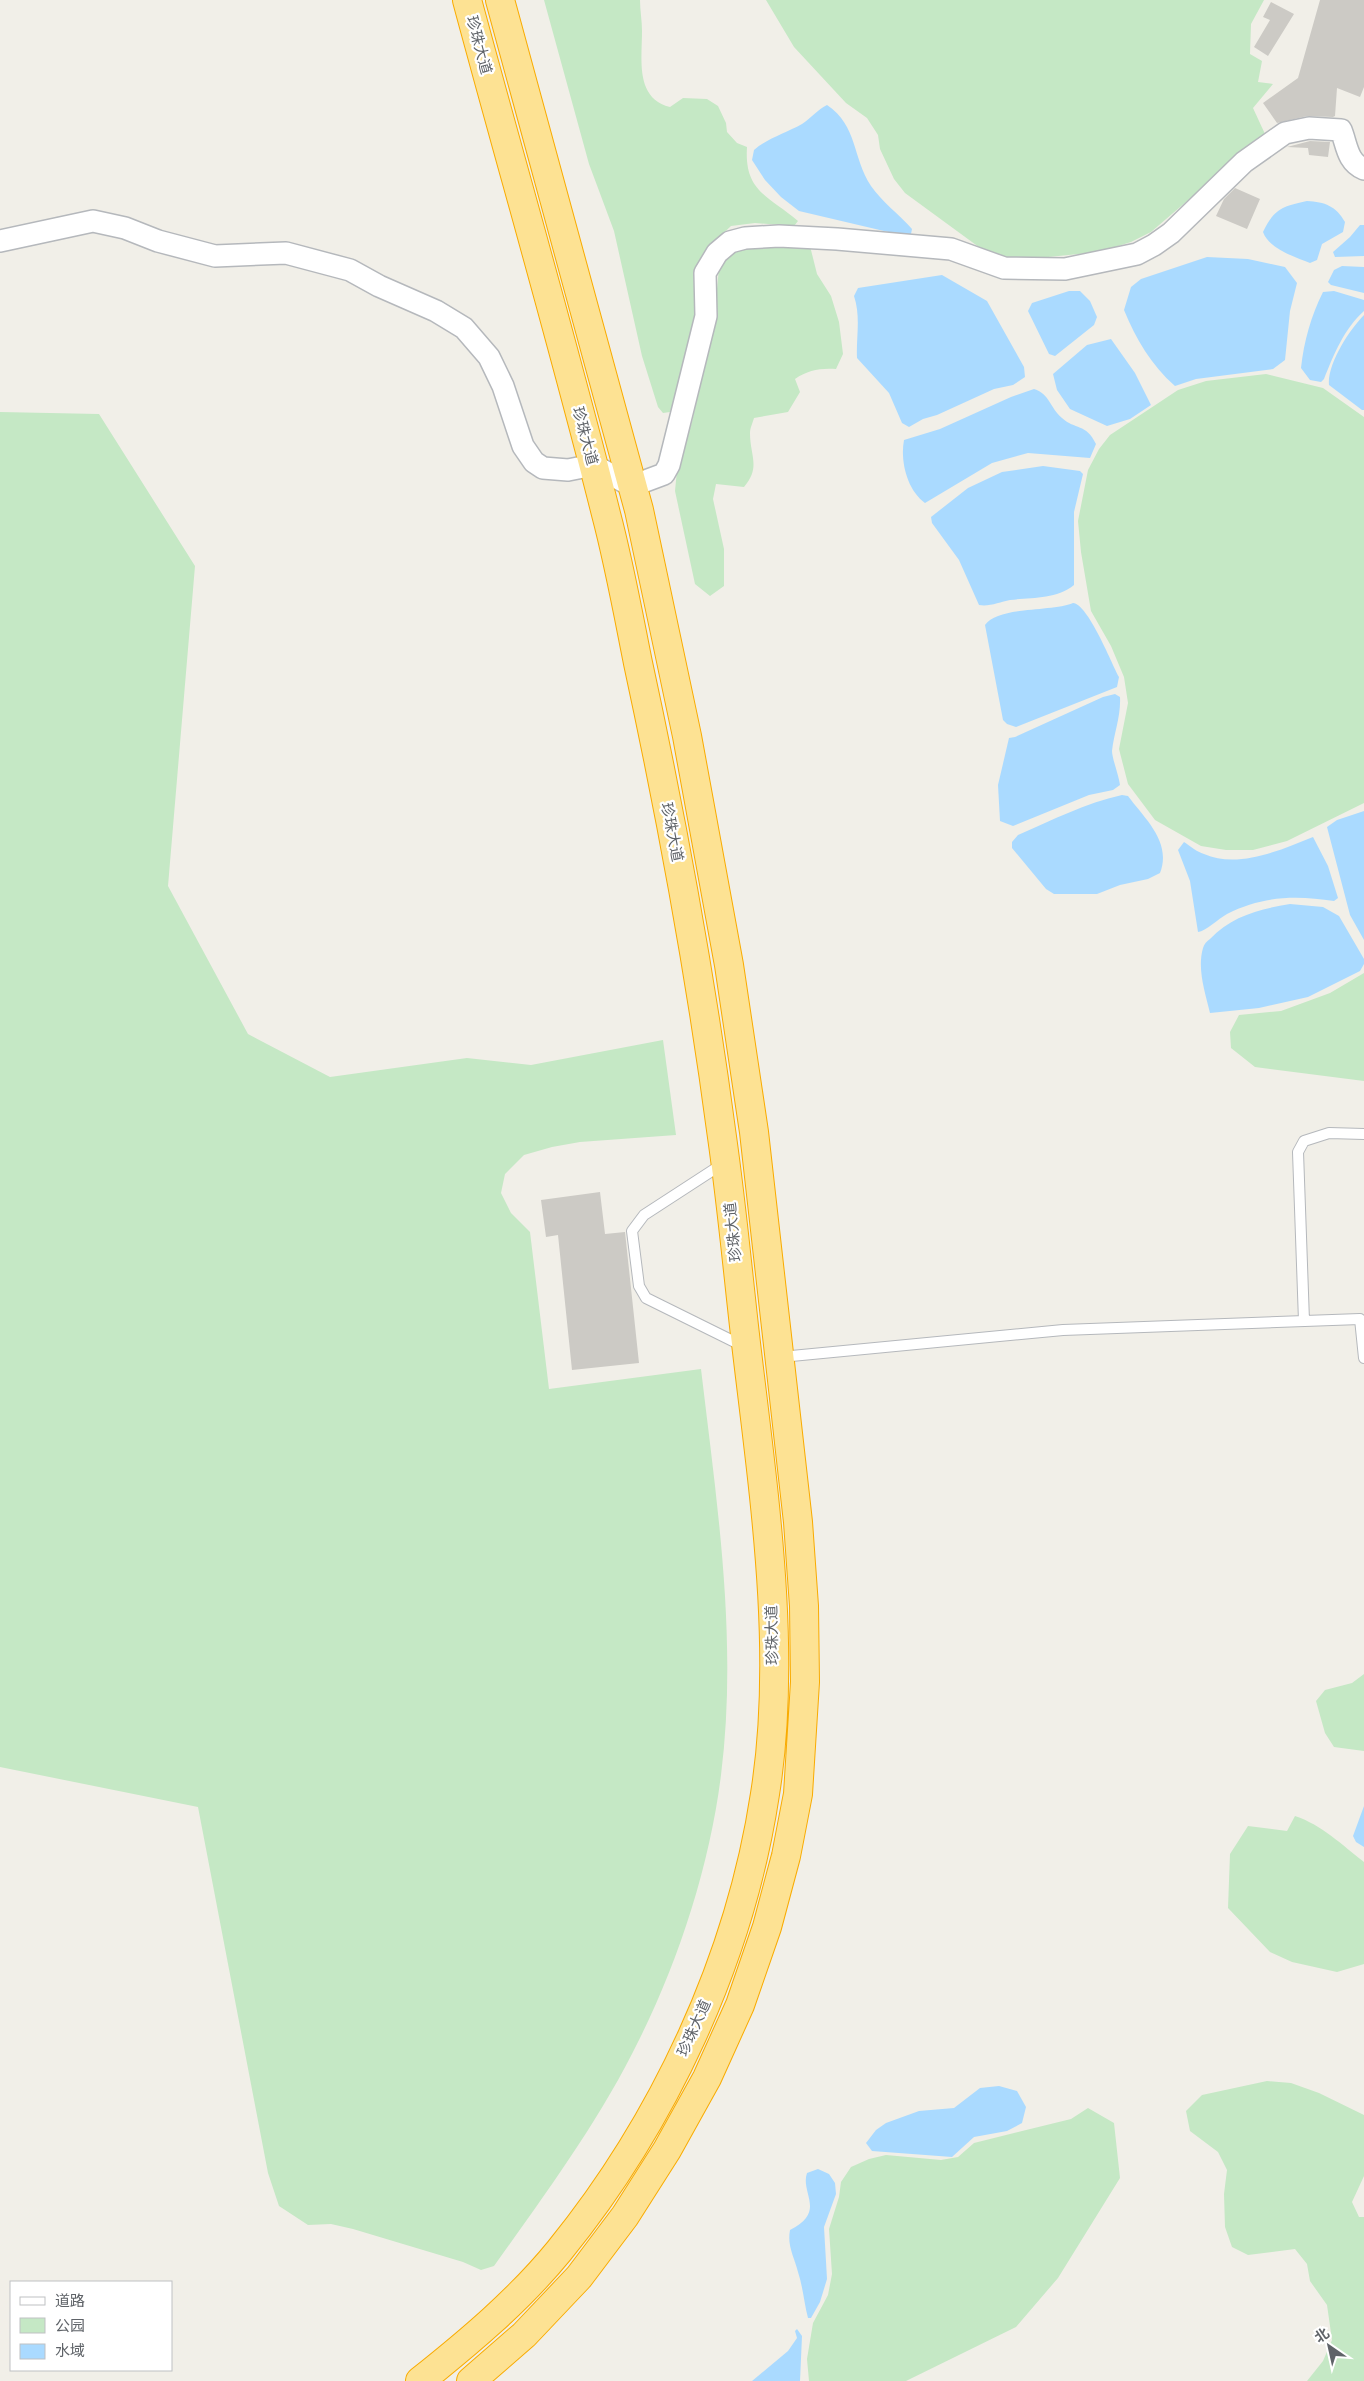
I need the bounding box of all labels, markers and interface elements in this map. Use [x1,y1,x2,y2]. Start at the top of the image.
street label: 珍珠大道 [464,14,495,76]
street label: 珍珠大道 [570,405,601,467]
street label: 珍珠大道 [658,801,687,863]
street label: 珍珠大道 [721,1201,744,1263]
street label: 珍珠大道 [762,1605,781,1665]
street label: 珍珠大道 [674,1997,714,2059]
legend [10,2281,172,2371]
text: 道路 [55,2292,85,2309]
text: 公园 [55,2317,85,2334]
north arrow [1304,2321,1354,2371]
text: 北 [1311,2325,1332,2346]
text: 水域 [55,2342,85,2359]

